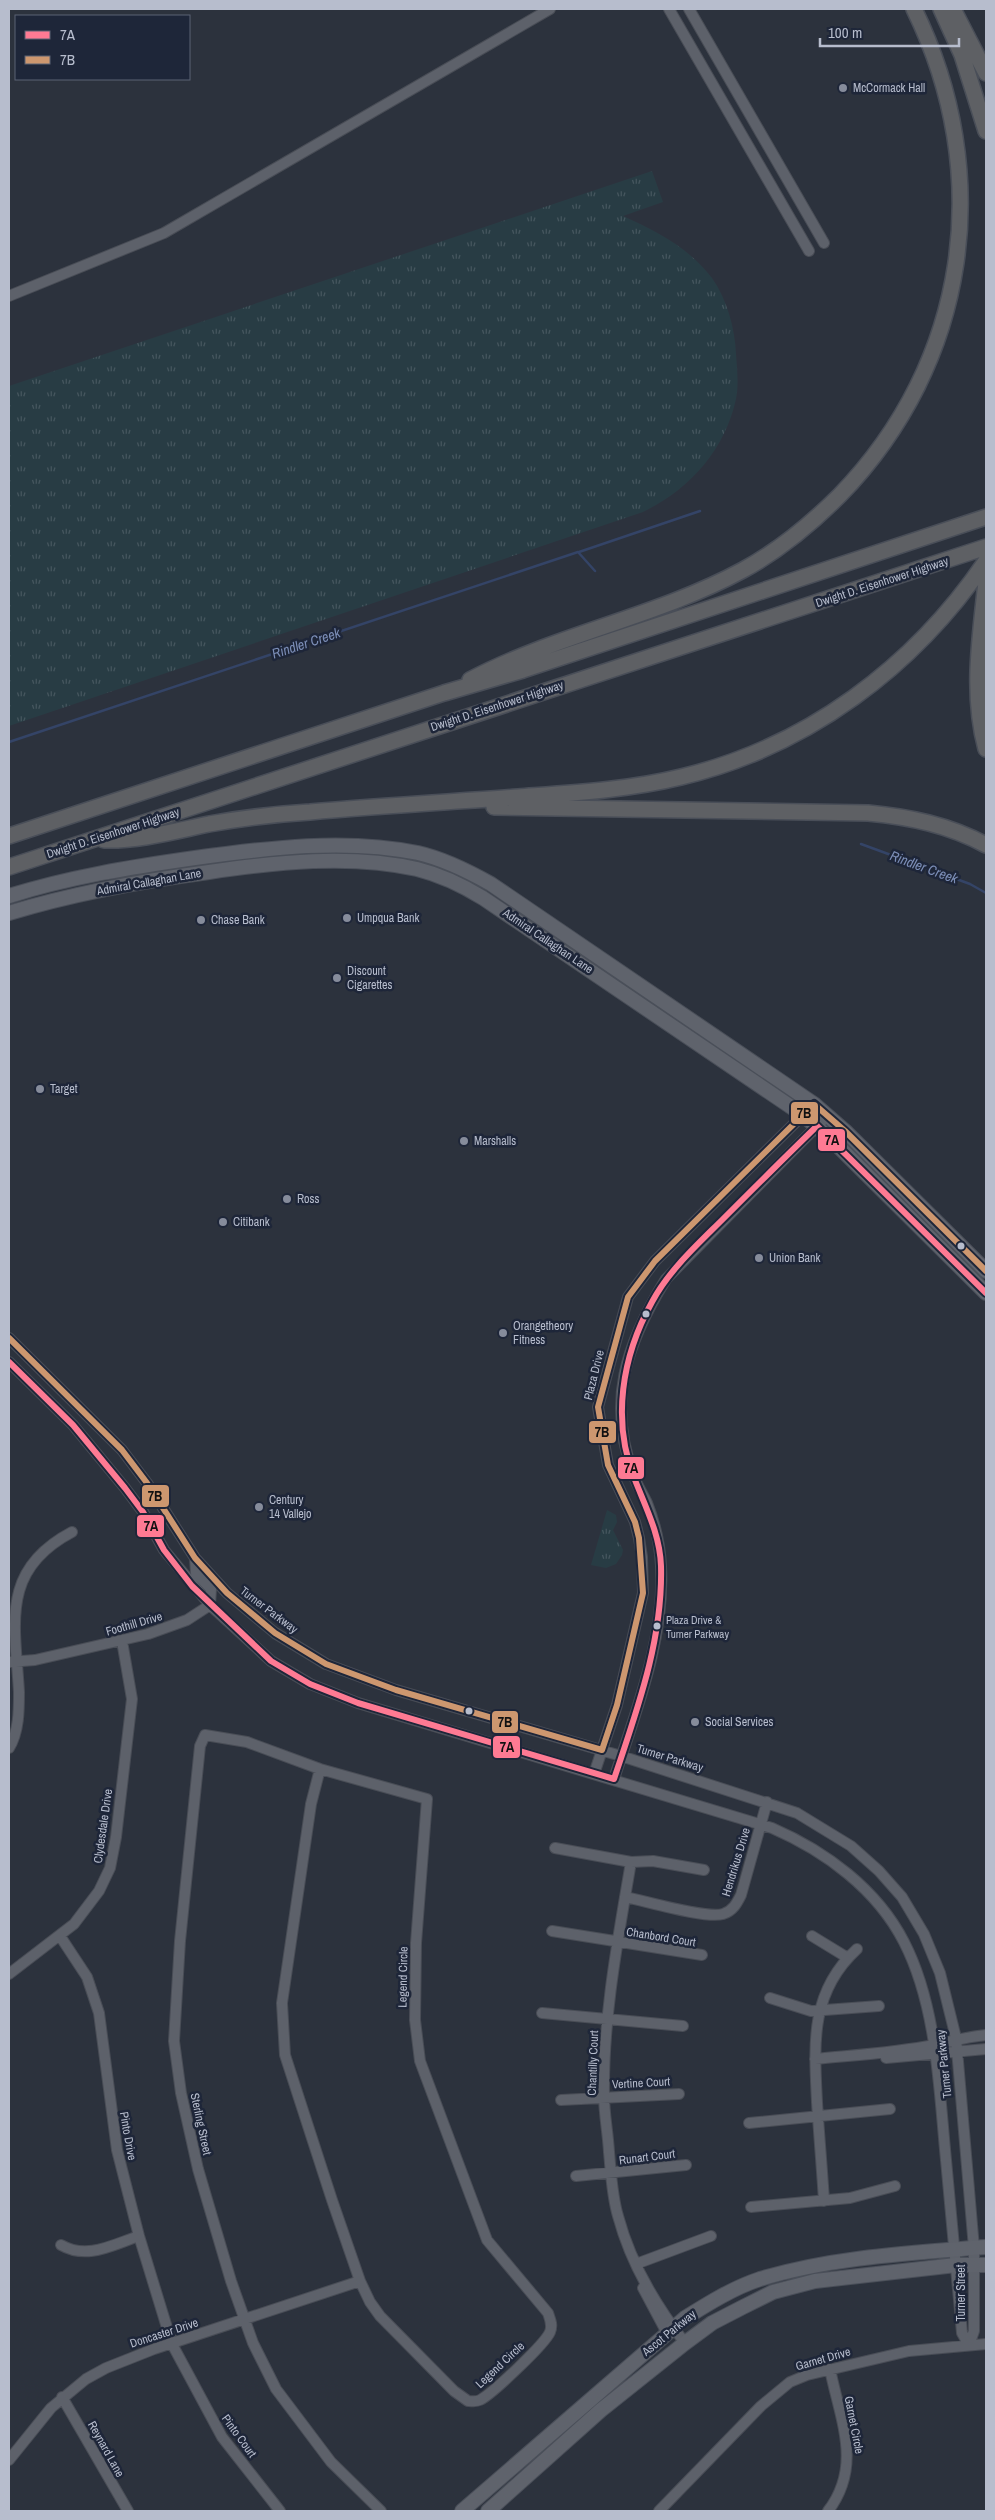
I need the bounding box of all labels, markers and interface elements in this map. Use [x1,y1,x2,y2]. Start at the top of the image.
legend [15,15,190,80]
scale bar [820,15,959,47]
text: 100 m [828,22,862,43]
text: 7A [60,24,76,45]
text: 7B [60,49,75,70]
place label: McCormack Hall [853,80,925,96]
marker: McCormack Hall [837,82,849,94]
street label: Dwight D. Eisenhower Highway [813,553,951,611]
water label: Rindler Creek [270,623,344,663]
street label: Dwight D. Eisenhower Highway [428,677,566,735]
street label: Dwight D. Eisenhower Highway [44,804,182,862]
water label: Rindler Creek [888,846,962,888]
street label: Admiral Callaghan Lane [95,865,202,899]
street label: Admiral Callaghan Lane [499,904,596,977]
place label: Umpqua Bank [357,910,419,926]
place label: Chase Bank [211,912,265,928]
marker: Umpqua Bank [341,912,353,924]
marker: Chase Bank [195,914,207,926]
place label: Discount Cigarettes [347,963,392,993]
marker: Discount Cigarettes [331,972,343,984]
place label: Target [50,1081,78,1097]
marker: Target [34,1083,46,1095]
line badge: 7B [790,1101,819,1125]
text: 7B [797,1104,811,1122]
line badge: 7A [817,1128,846,1152]
text: 7A [825,1131,840,1149]
place label: Marshalls [474,1133,516,1149]
marker: Marshalls [458,1135,470,1147]
place label: Ross [297,1191,319,1207]
marker: Ross [281,1193,293,1205]
place label: Citibank [233,1214,270,1230]
marker: Citibank [217,1216,229,1228]
unlabelled marker [956,1241,966,1251]
place label: Union Bank [769,1250,821,1266]
marker: Union Bank [753,1252,765,1264]
unlabelled marker [641,1309,651,1319]
place label: Orangetheory Fitness [513,1318,573,1348]
marker: Orangetheory Fitness [497,1327,509,1339]
street label: Plaza Drive [580,1348,608,1402]
line badge: 7B [588,1420,617,1444]
text: 7B [595,1423,609,1441]
line badge: 7A [617,1456,645,1480]
text: 7A [624,1459,639,1477]
line badge: 7B [141,1484,170,1508]
text: 7B [148,1487,162,1505]
place label: Century 14 Vallejo [269,1492,312,1522]
marker: Century 14 Vallejo [253,1501,265,1513]
line badge: 7A [136,1514,165,1538]
text: 7A [144,1517,159,1535]
street label: Turner Parkway [237,1583,301,1637]
street label: Foothill Drive [104,1608,164,1640]
place label: Plaza Drive & Turner Parkway [666,1613,729,1641]
marker: Plaza Drive & Turner Parkway [652,1621,662,1631]
unlabelled marker [464,1706,474,1716]
line badge: 7B [491,1710,519,1734]
text: 7B [498,1713,512,1731]
place label: Social Services [705,1714,773,1730]
marker: Social Services [689,1716,701,1728]
line badge: 7A [492,1735,521,1759]
text: 7A [500,1738,515,1756]
street label: Turner Parkway [635,1740,705,1776]
street label: Clydesdale Drive [90,1788,116,1864]
street label: Hendrikus Drive [718,1826,754,1898]
street label: Chanbord Court [625,1924,697,1950]
street label: Legend Circle [394,1946,412,2008]
street label: Turner Parkway [932,2029,956,2099]
street label: Chantilly Court [584,2030,602,2096]
street label: Vertine Court [612,2073,671,2093]
street label: Sterling Street [187,2092,215,2157]
street label: Pinto Drive [116,2110,140,2162]
street label: Runart Court [618,2146,676,2168]
street label: Turner Street [953,2264,969,2322]
street label: Ascot Parkway [638,2306,699,2360]
street label: Doncaster Drive [128,2314,200,2352]
street label: Legend Circle [472,2338,528,2392]
street label: Garnet Drive [794,2344,852,2374]
street label: Garnet Circle [841,2395,867,2455]
street label: Pinto Court [218,2411,260,2461]
street label: Reynard Lane [84,2418,128,2480]

